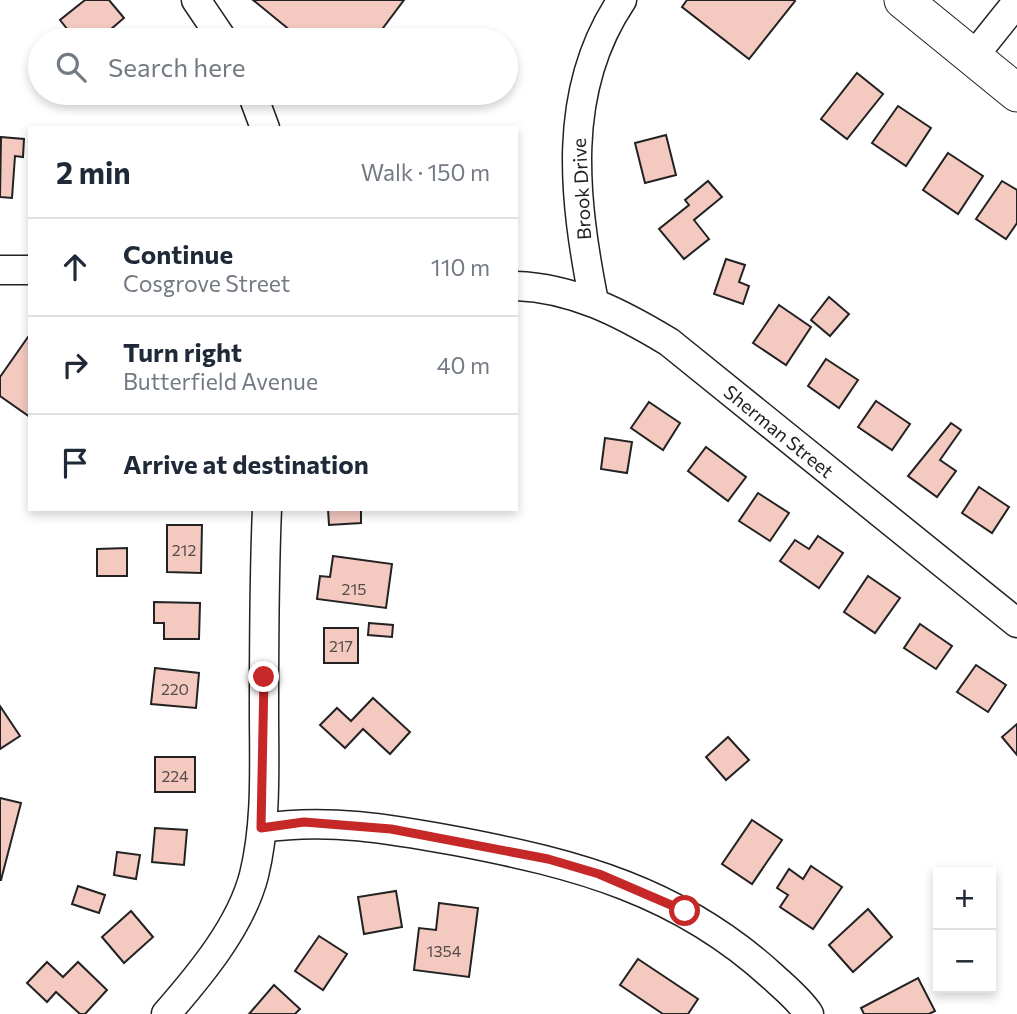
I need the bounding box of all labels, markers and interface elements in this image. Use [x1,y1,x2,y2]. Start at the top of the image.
search box [28,28,518,105]
icon: search [52,48,90,86]
text: Search here [108,51,246,82]
street label: Brook Drive [567,137,595,241]
text: 2 min [56,153,131,190]
text: Walk · 150 m [361,158,490,186]
text: Continue [123,238,233,269]
icon: ahead [56,248,94,286]
text: 110 m [431,253,490,281]
text: Cosgrove Street [123,269,290,297]
text: Turn right [123,336,242,367]
icon: right [56,346,94,384]
text: 40 m [437,351,490,379]
text: Butterfield Avenue [123,367,318,395]
street label: Sherman Street [720,380,839,482]
icon: arrive [56,444,94,482]
text: Arrive at destination [123,448,369,479]
house number: 212 [172,540,196,559]
house number: 215 [342,579,366,598]
house number: 217 [329,636,353,655]
route end [248,661,279,692]
house number: 220 [161,679,189,698]
house number: 224 [161,766,189,785]
map controls [933,867,996,993]
button: + [933,867,996,930]
route start [669,895,700,926]
button: − [933,930,996,993]
house number: 1354 [427,941,462,960]

